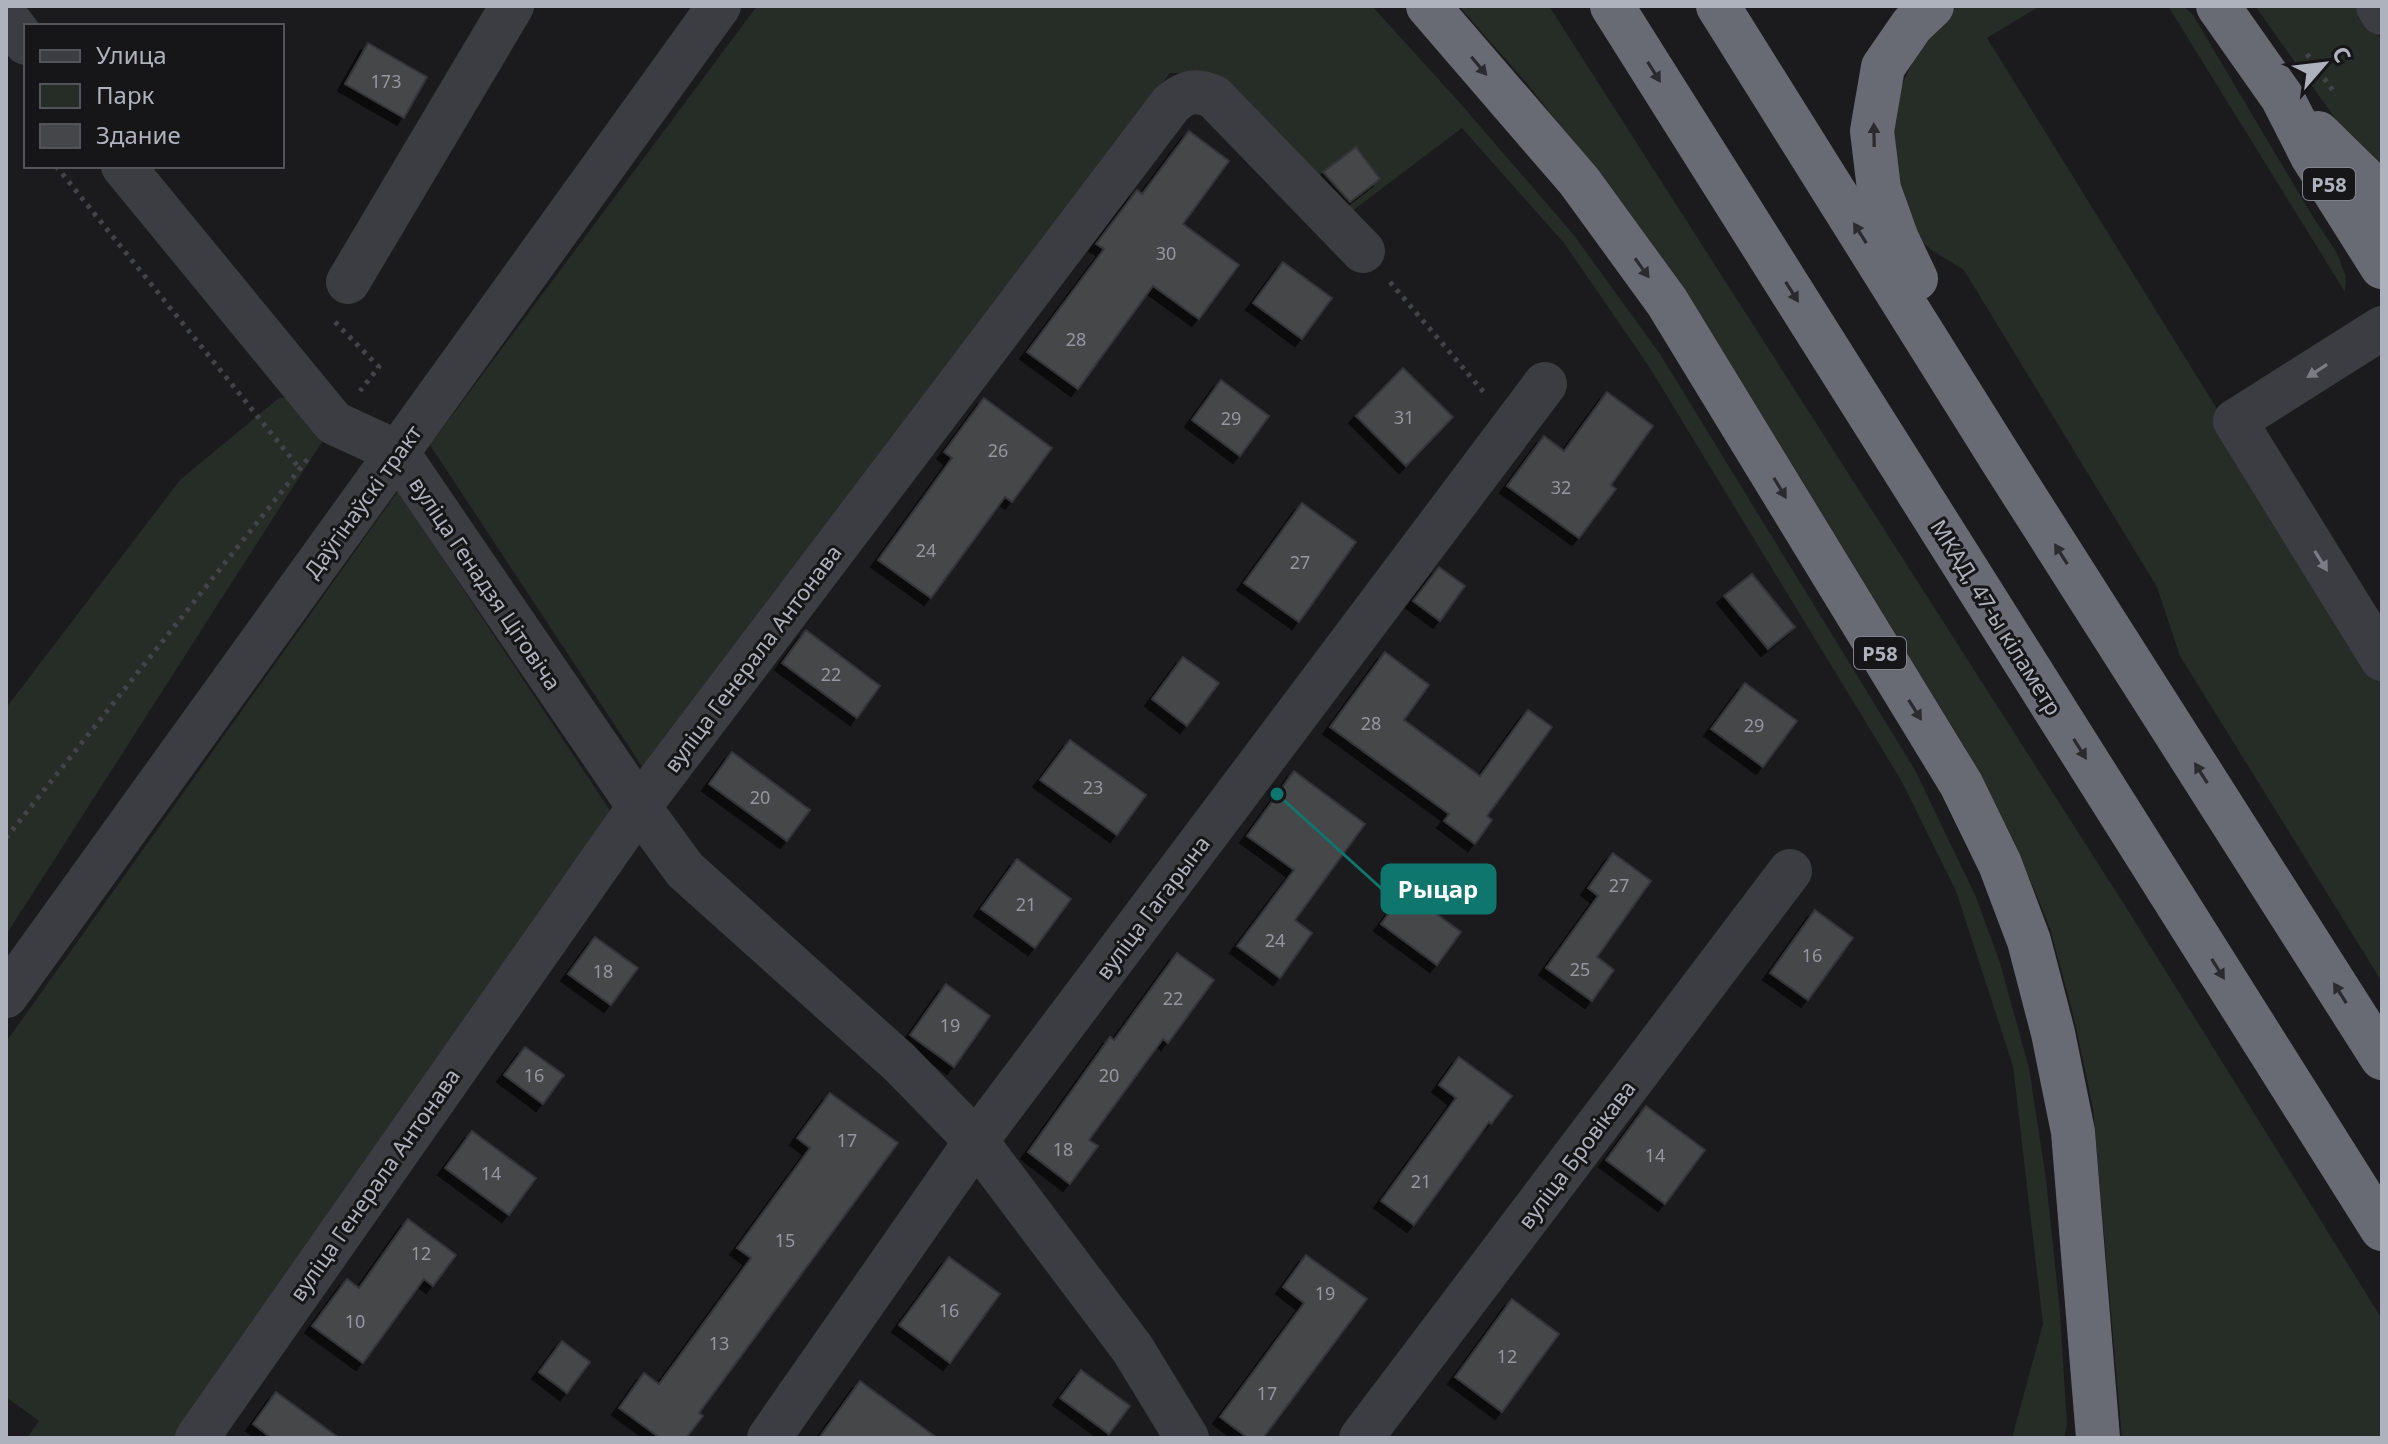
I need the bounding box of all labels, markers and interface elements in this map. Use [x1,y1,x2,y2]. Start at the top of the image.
legend [24,24,284,168]
north arrow [2284,24,2364,104]
text: Улица [96,38,167,71]
text: С [2326,41,2359,67]
one-way arrow [1470,55,1487,75]
one-way arrow [1646,61,1660,83]
house number: 173 [371,69,401,93]
text: Парк [96,78,155,111]
text: Здание [96,118,181,151]
one-way arrow [1868,122,1880,147]
road number: Р58 [2303,168,2355,200]
one-way arrow [1852,222,1867,243]
house number: 30 [1156,241,1176,265]
one-way arrow [1634,257,1649,278]
one-way arrow [1785,281,1799,303]
house number: 28 [1066,327,1086,351]
one-way arrow [2306,363,2327,378]
house number: 31 [1394,405,1414,429]
house number: 29 [1221,406,1241,430]
street label: Даўгінаўскі тракт [296,418,428,584]
house number: 26 [988,438,1008,462]
street label: вуліца Генадзя Цітовіча [403,470,569,696]
house number: 32 [1551,475,1571,499]
one-way arrow [1773,477,1787,499]
street label: МКАД, 47-ы кіламетр [1924,513,2070,721]
street label: вуліца Генерала Антонава [656,538,848,778]
house number: 24 [916,538,936,562]
one-way arrow [2054,543,2069,564]
house number: 27 [1290,550,1310,574]
one-way arrow [2314,550,2328,572]
road number: Р58 [1854,637,1906,669]
house number: 22 [821,662,841,686]
one-way arrow [1908,699,1922,721]
house number: 28 [1361,711,1381,735]
house number: 29 [1744,713,1764,737]
one-way arrow [2072,738,2086,760]
one-way arrow [2194,762,2208,784]
house number: 23 [1083,775,1103,799]
house number: 20 [750,785,770,809]
street label: вуліца Гагарына [1088,829,1216,985]
callout: Рыцар [1382,865,1495,913]
text: Рыцар [1398,872,1478,905]
house number: 27 [1609,873,1629,897]
house number: 21 [1016,892,1036,916]
house number: 24 [1265,928,1285,952]
house number: 16 [1802,943,1822,967]
house number: 25 [1570,957,1590,981]
one-way arrow [2211,958,2225,980]
house number: 18 [593,959,613,983]
one-way arrow [2333,982,2348,1003]
house number: 22 [1163,986,1183,1010]
house number: 19 [940,1013,960,1037]
street label: вуліца Генерала Антонава [282,1062,466,1306]
house number: 16 [524,1063,544,1087]
house number: 20 [1099,1063,1119,1087]
street label: вуліца Бровікава [1510,1074,1642,1234]
house number: 17 [837,1128,857,1152]
house number: 18 [1053,1137,1073,1161]
house number: 14 [1645,1143,1665,1167]
house number: 14 [481,1161,501,1185]
house number: 21 [1411,1169,1431,1193]
house number: 15 [775,1228,795,1252]
house number: 12 [411,1241,431,1265]
house number: 19 [1315,1281,1335,1305]
house number: 16 [939,1298,959,1322]
house number: 10 [345,1309,365,1333]
house number: 13 [709,1331,729,1355]
house number: 12 [1497,1344,1517,1368]
house number: 17 [1257,1381,1277,1405]

